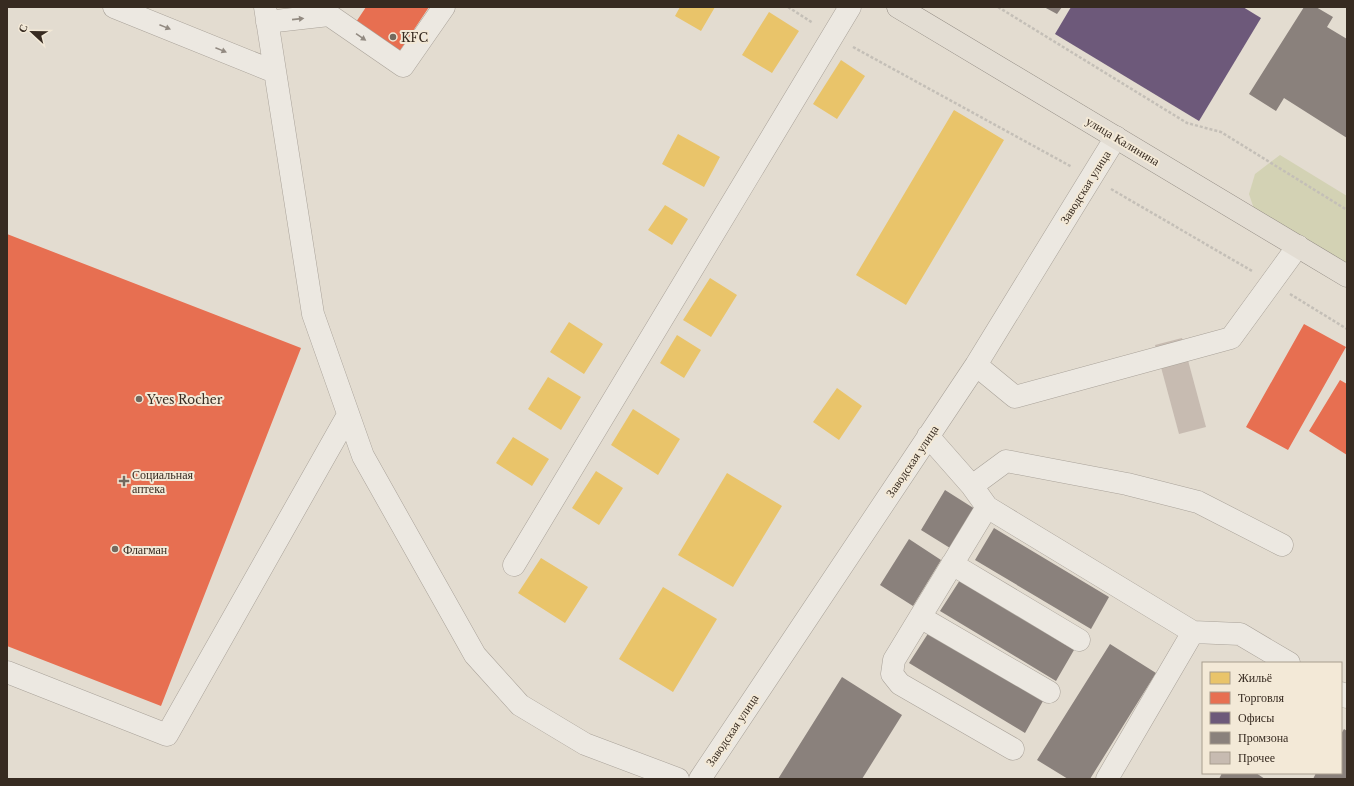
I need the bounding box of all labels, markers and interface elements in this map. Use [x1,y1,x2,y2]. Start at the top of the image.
north arrow [12,12,52,52]
one-way arrow [292,15,304,22]
text: С [15,22,31,35]
one-way arrow [159,25,171,31]
place label: KFC [401,30,428,45]
marker: KFC [388,32,398,42]
one-way arrow [356,33,366,41]
one-way arrow [215,47,227,53]
street label: улица Калинина [1083,113,1163,169]
street label: Заводская улица [1056,147,1114,226]
place label: Yves Rocher [146,392,223,407]
marker: Yves Rocher [134,394,144,404]
street label: Заводская улица [882,422,942,500]
place label: Социальная аптека [132,467,193,496]
marker: Социальная аптека [119,476,129,486]
place label: Флагман [123,542,168,557]
marker: Флагман [110,544,120,554]
legend [1202,662,1342,774]
text: Жильё [1238,670,1272,685]
text: Торговля [1238,690,1285,705]
street label: Заводская улица [702,691,762,769]
text: Офисы [1238,710,1274,725]
text: Промзона [1238,730,1289,745]
text: Прочее [1238,750,1275,765]

